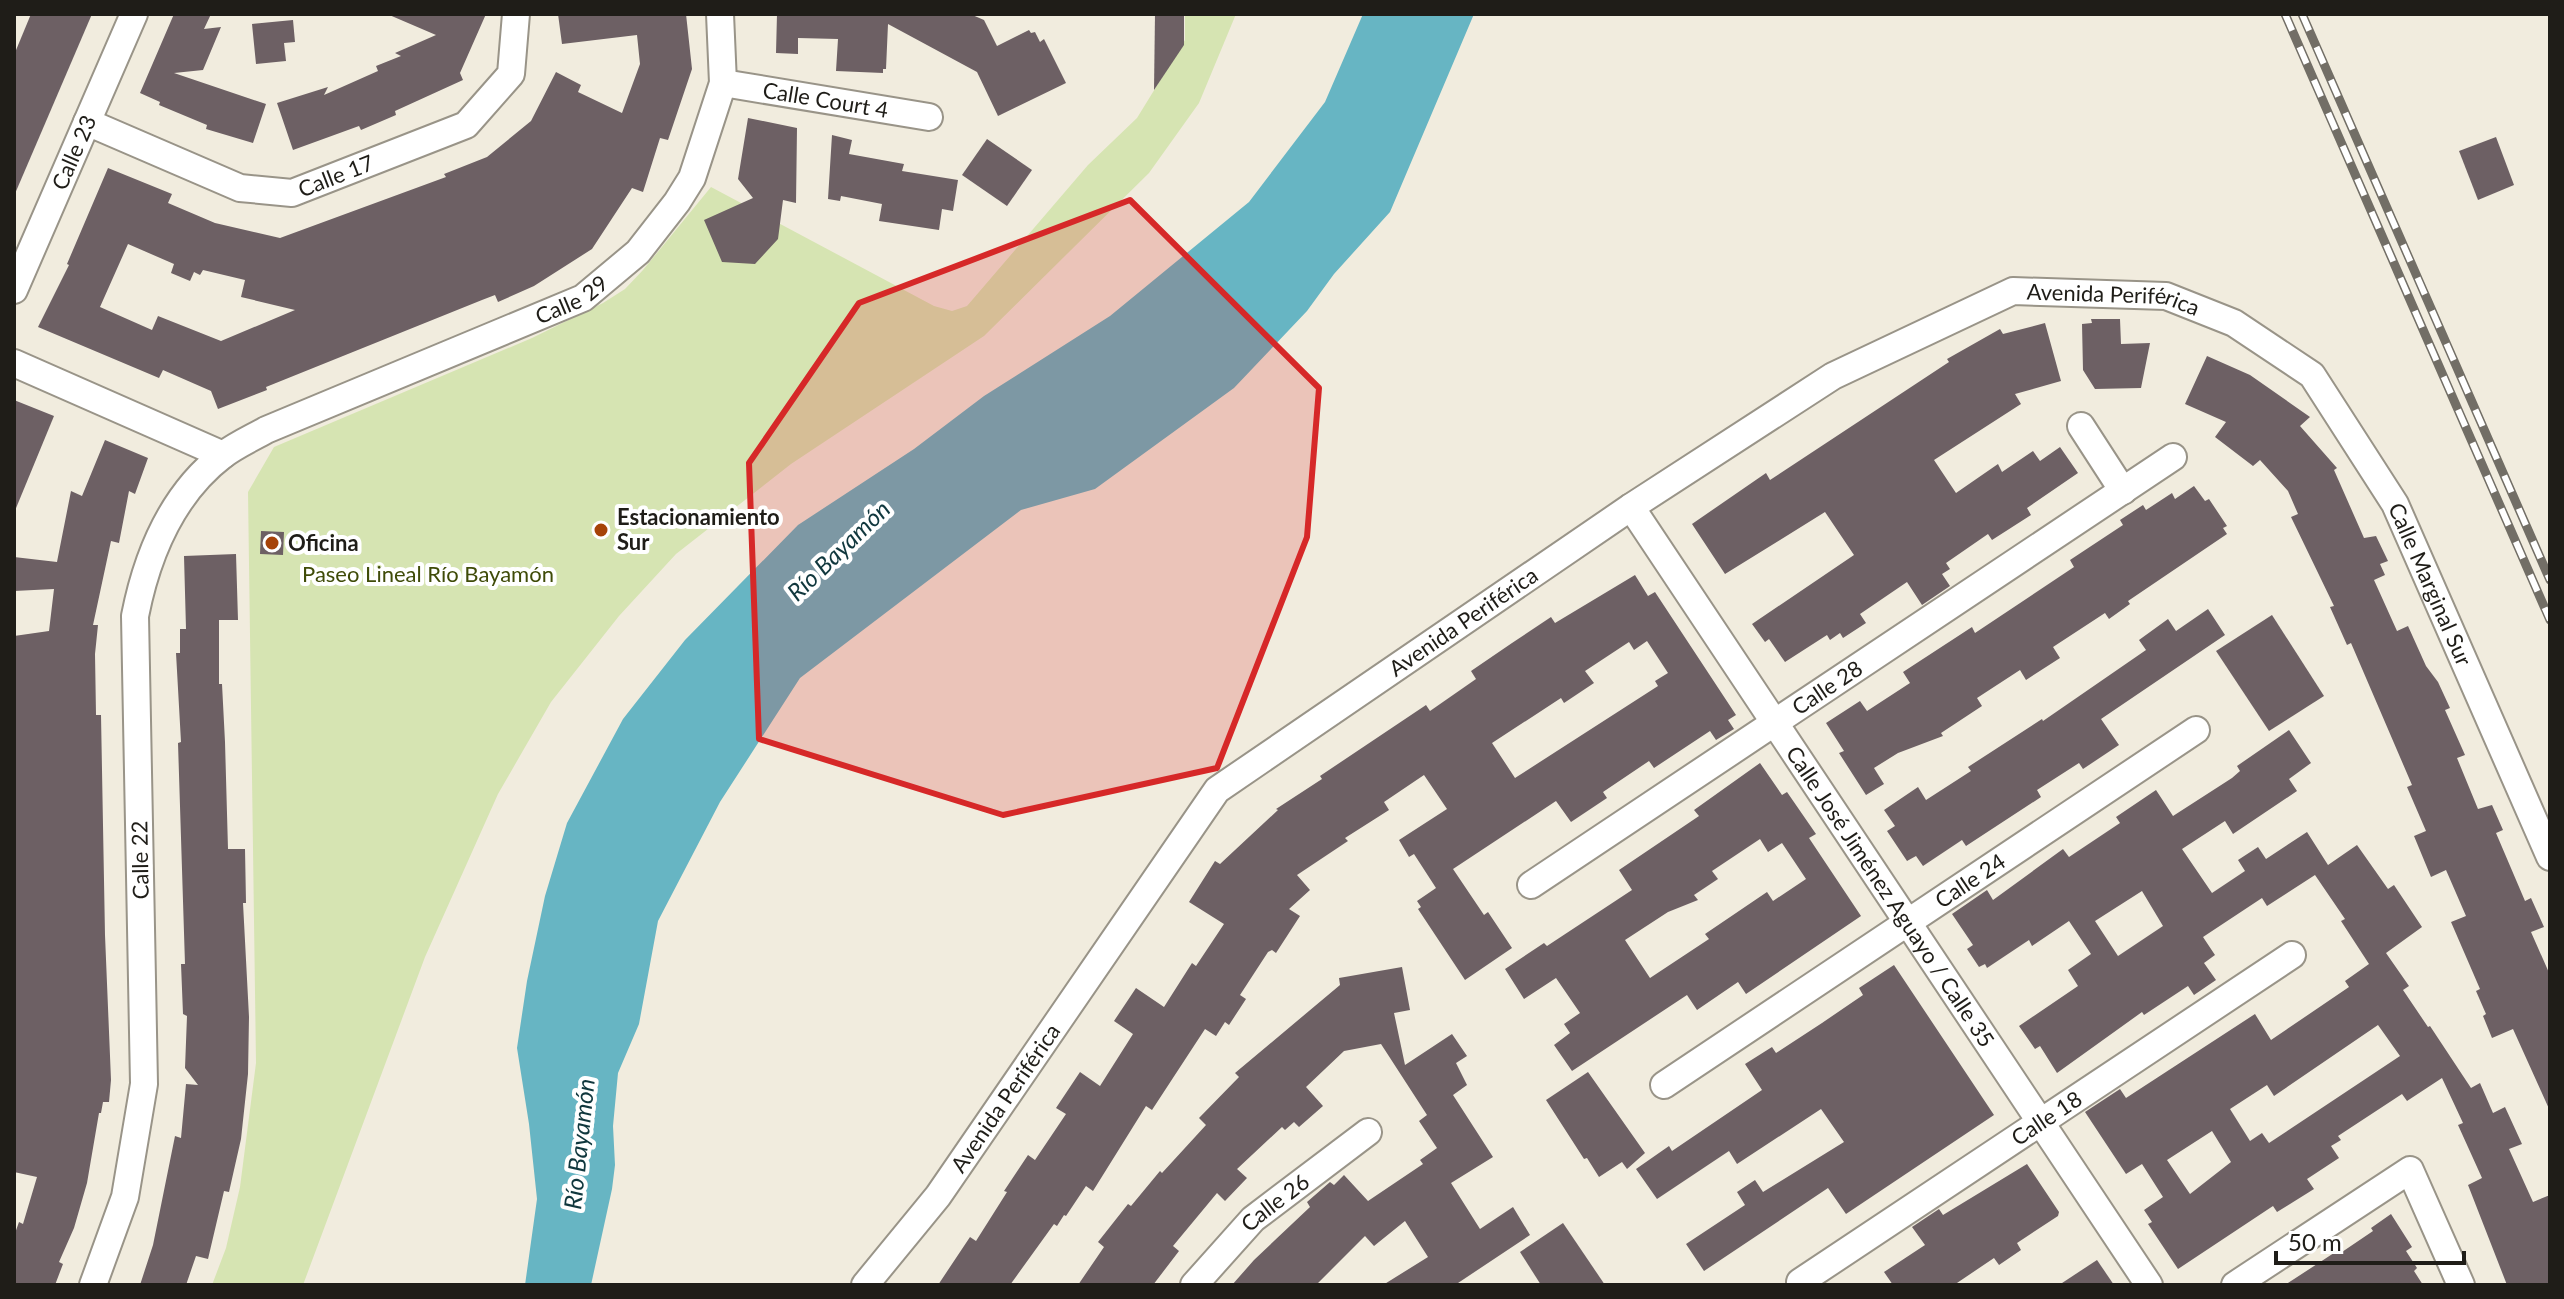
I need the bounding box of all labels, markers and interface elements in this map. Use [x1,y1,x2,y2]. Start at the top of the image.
street label: Calle Court 4 [761,76,891,123]
street label: Calle 23 [45,111,101,194]
street label: Calle 17 [294,148,377,202]
street label: Calle 29 [531,269,613,329]
street label: Avenida Periférica [2026,277,2204,321]
water label: Río Bayamón [781,494,895,606]
street label: Calle Marginal Sur [2383,498,2478,669]
place label: Estacionamiento Sur [617,503,780,555]
marker: Estacionamiento Sur [592,521,610,539]
place label: Oficina [288,529,359,556]
marker: Oficina [263,534,281,552]
park label: Paseo Lineal Río Bayamón [302,560,554,587]
street label: Avenida Periférica [1383,561,1543,682]
street label: Calle 28 [1787,654,1867,720]
street label: Calle José Jiménez Aguayo / Calle 35 [1781,741,2001,1052]
street label: Calle 22 [125,820,154,900]
street label: Calle 24 [1930,847,2010,913]
street label: Avenida Periférica [944,1018,1065,1177]
water label: Río Bayamón [557,1077,600,1211]
street label: Calle 18 [2006,1085,2087,1151]
street label: Calle 26 [1235,1167,1314,1237]
scale bar [2276,1215,2464,1265]
text: 50 m [2288,1227,2342,1256]

